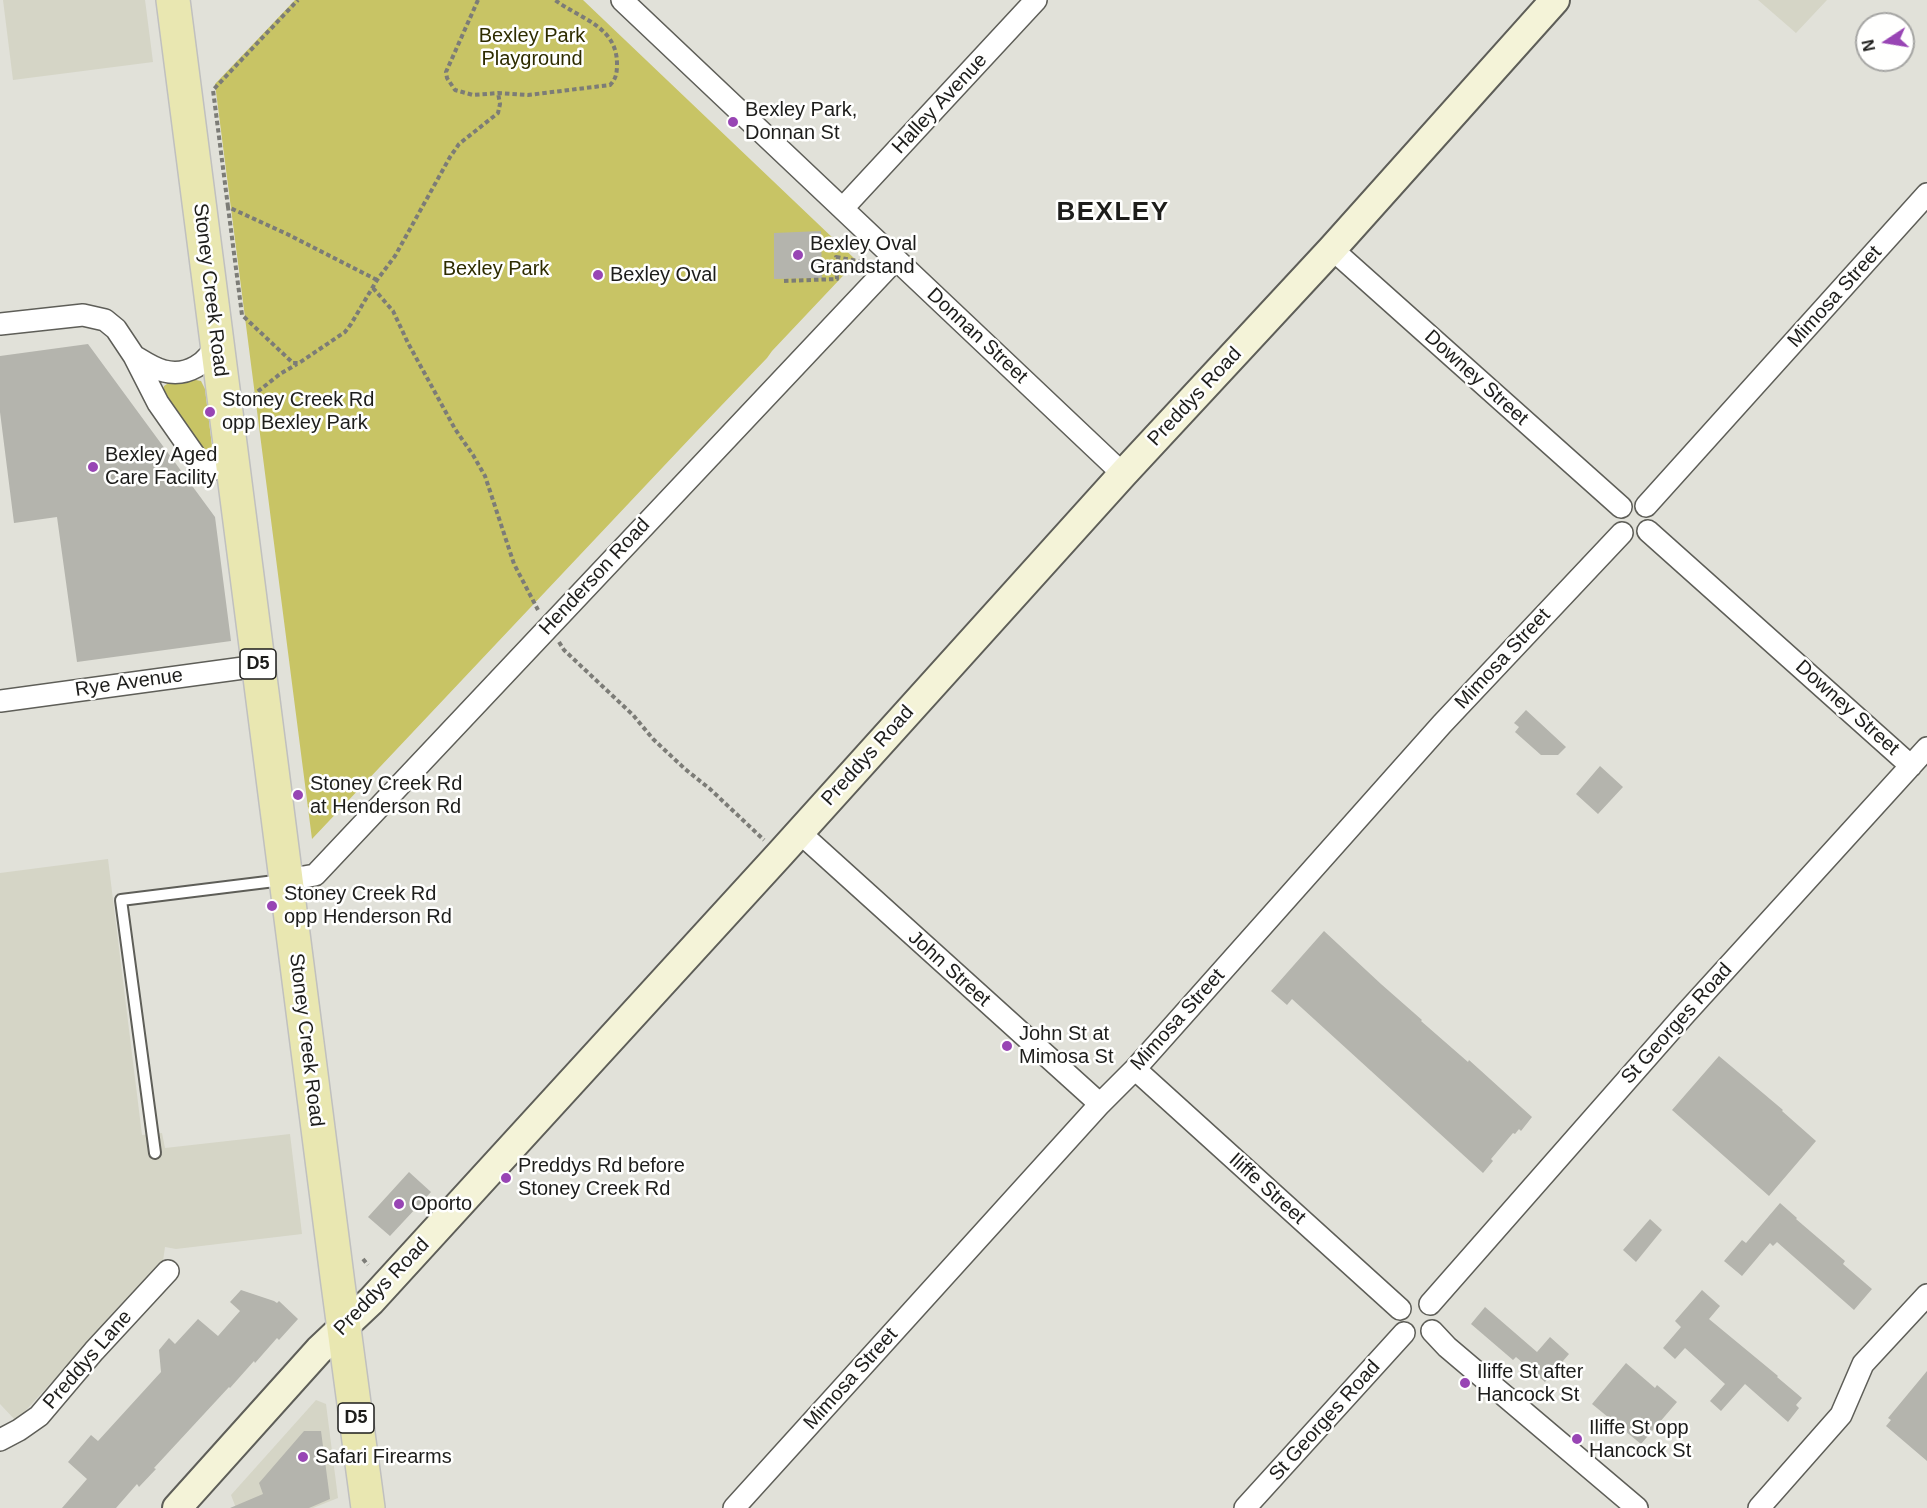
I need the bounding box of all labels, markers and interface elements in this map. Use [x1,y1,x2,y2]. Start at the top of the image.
north arrow [1855,12,1915,72]
park label: Bexley Park Playground [479,24,585,71]
text: N [1859,38,1878,53]
street label: Halley Avenue [887,49,993,159]
place label: Bexley Park, Donnan St [745,98,857,145]
marker: Bexley Park, Donnan St [726,115,740,129]
district label: BEXLEY [1056,197,1170,229]
street label: Stoney Creek Road [187,202,233,378]
place label: Bexley Oval Grandstand [810,232,917,279]
street label: Mimosa Street [1783,241,1887,353]
marker: Bexley Oval Grandstand [791,248,805,262]
park label: Bexley Park [443,257,549,281]
place label: Bexley Oval [610,263,717,287]
marker: Bexley Oval [591,268,605,282]
street label: Donnan Street [922,283,1032,389]
street label: Downey Street [1419,325,1533,431]
street label: Preddys Road [1143,342,1247,452]
place label: Stoney Creek Rd opp Bexley Park [222,388,374,435]
marker: Stoney Creek Rd opp Bexley Park [203,405,217,419]
place label: Bexley Aged Care Facility [105,443,217,490]
marker: Bexley Aged Care Facility [86,460,100,474]
street label: Henderson Road [535,514,655,640]
street label: Mimosa Street [1450,604,1556,714]
road number: D5 [240,649,276,679]
street label: Downey Street [1790,655,1904,761]
street label: Rye Avenue [74,664,184,702]
street label: Preddys Road [817,701,919,811]
place label: Stoney Creek Rd at Henderson Rd [310,772,462,819]
marker: Stoney Creek Rd at Henderson Rd [291,788,305,802]
place label: Stoney Creek Rd opp Henderson Rd [284,882,452,929]
marker: Stoney Creek Rd opp Henderson Rd [265,899,279,913]
street label: John Street [903,926,995,1012]
street label: Stoney Creek Road [283,952,329,1128]
street label: St Georges Road [1616,959,1738,1089]
street label: Mimosa Street [1126,964,1230,1076]
place label: John St at Mimosa St [1019,1022,1113,1069]
marker: John St at Mimosa St [1000,1039,1014,1053]
street label: Iliffe Street [1224,1148,1310,1230]
place label: Preddys Rd before Stoney Creek Rd [518,1154,685,1201]
marker: Preddys Rd before Stoney Creek Rd [499,1171,513,1185]
place label: Oporto [411,1192,472,1216]
marker: Oporto [392,1197,406,1211]
street label: Preddys Road [329,1233,435,1341]
street label: Preddys Lane [38,1306,138,1414]
street label: Mimosa Street [799,1323,903,1435]
street label: St Georges Road [1264,1356,1386,1486]
place label: Iliffe St after Hancock St [1477,1360,1583,1407]
marker: Iliffe St after Hancock St [1458,1376,1472,1390]
road number: D5 [338,1403,374,1433]
place label: Iliffe St opp Hancock St [1589,1416,1691,1463]
marker: Iliffe St opp Hancock St [1570,1432,1584,1446]
place label: Safari Firearms [315,1445,452,1469]
marker: Safari Firearms [296,1450,310,1464]

